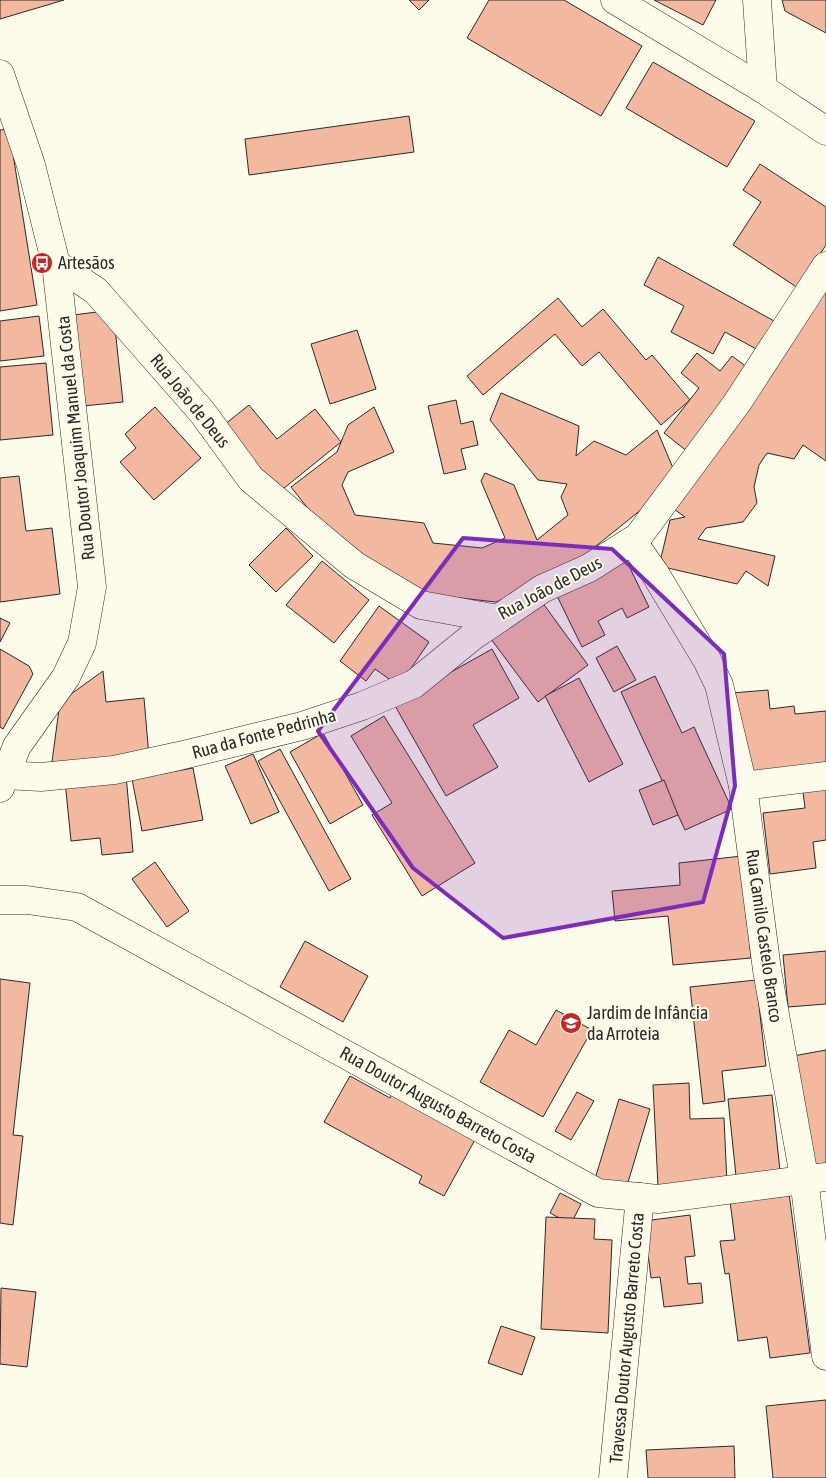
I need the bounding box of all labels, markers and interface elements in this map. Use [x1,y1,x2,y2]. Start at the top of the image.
bus stop icon: Artesãos [30,251,54,275]
place label: Artesãos [58,252,115,273]
street label: Rua Doutor Joaquim Manuel da Costa [52,315,99,561]
street label: Rua João de Deus [146,350,235,452]
street label: Rua João de Deus [494,551,605,624]
street label: Rua da Fonte Pedrinha [190,704,338,763]
street label: Rua Camilo Castelo Branco [742,848,787,1024]
place label: Jardim de Infância da Arroteia [587,1002,708,1044]
school or university icon: Jardim de Infância da Arroteia [559,1011,583,1035]
street label: Rua Doutor Augusto Barreto Costa [336,1042,540,1167]
street label: Travessa Doutor Augusto Barreto Costa [605,1212,648,1464]

